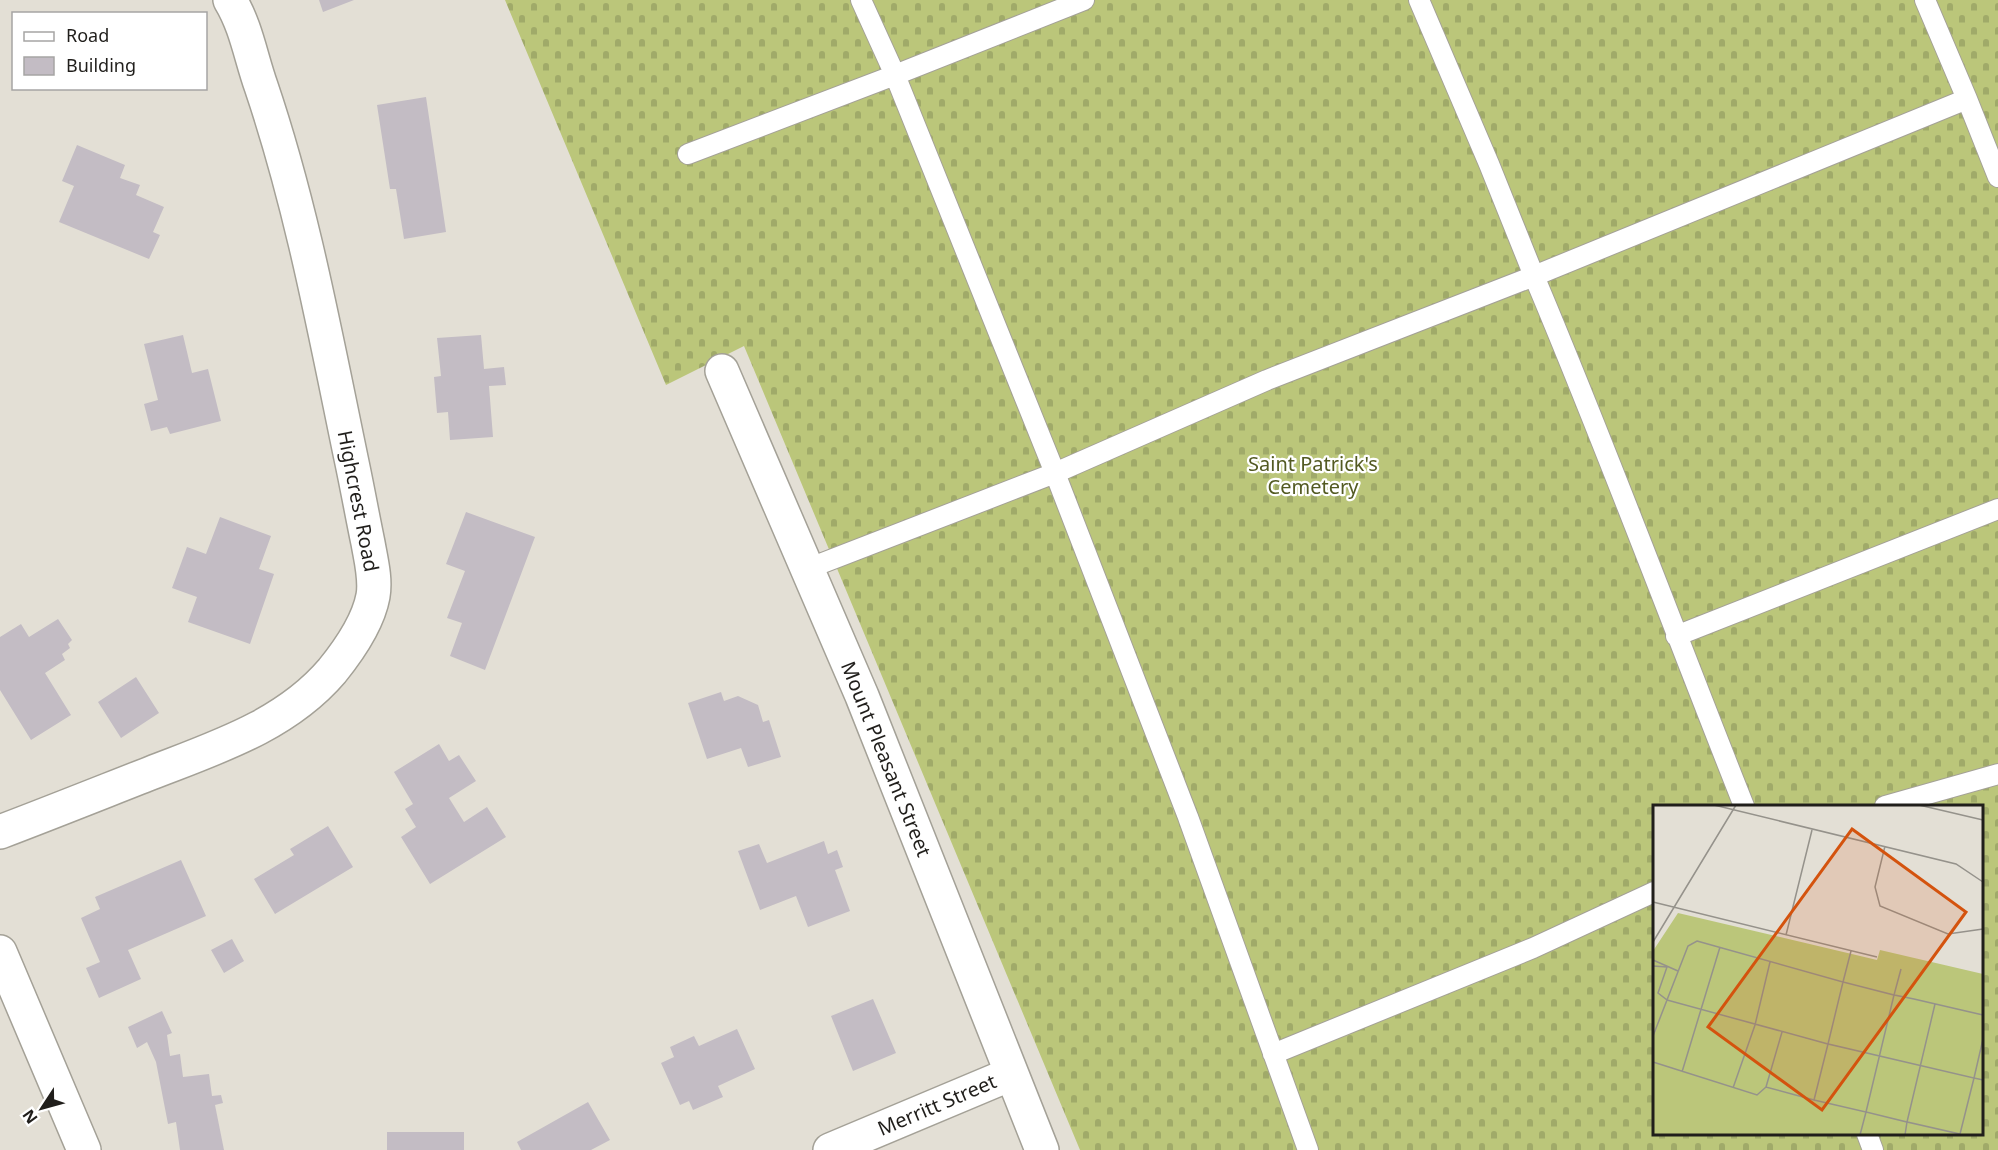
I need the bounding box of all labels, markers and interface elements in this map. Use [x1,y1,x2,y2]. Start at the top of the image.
legend [12,12,207,90]
text: Road [66,23,109,47]
text: Building [66,53,136,77]
street label: Highcrest Road [332,428,385,574]
park label: Saint Patrick's Cemetery [1248,450,1378,500]
street label: Mount Pleasant Street [835,657,938,861]
inset map [1653,805,1983,1135]
street label: Merritt Street [873,1067,1000,1142]
north arrow [12,1078,72,1138]
text: N [17,1105,43,1129]

